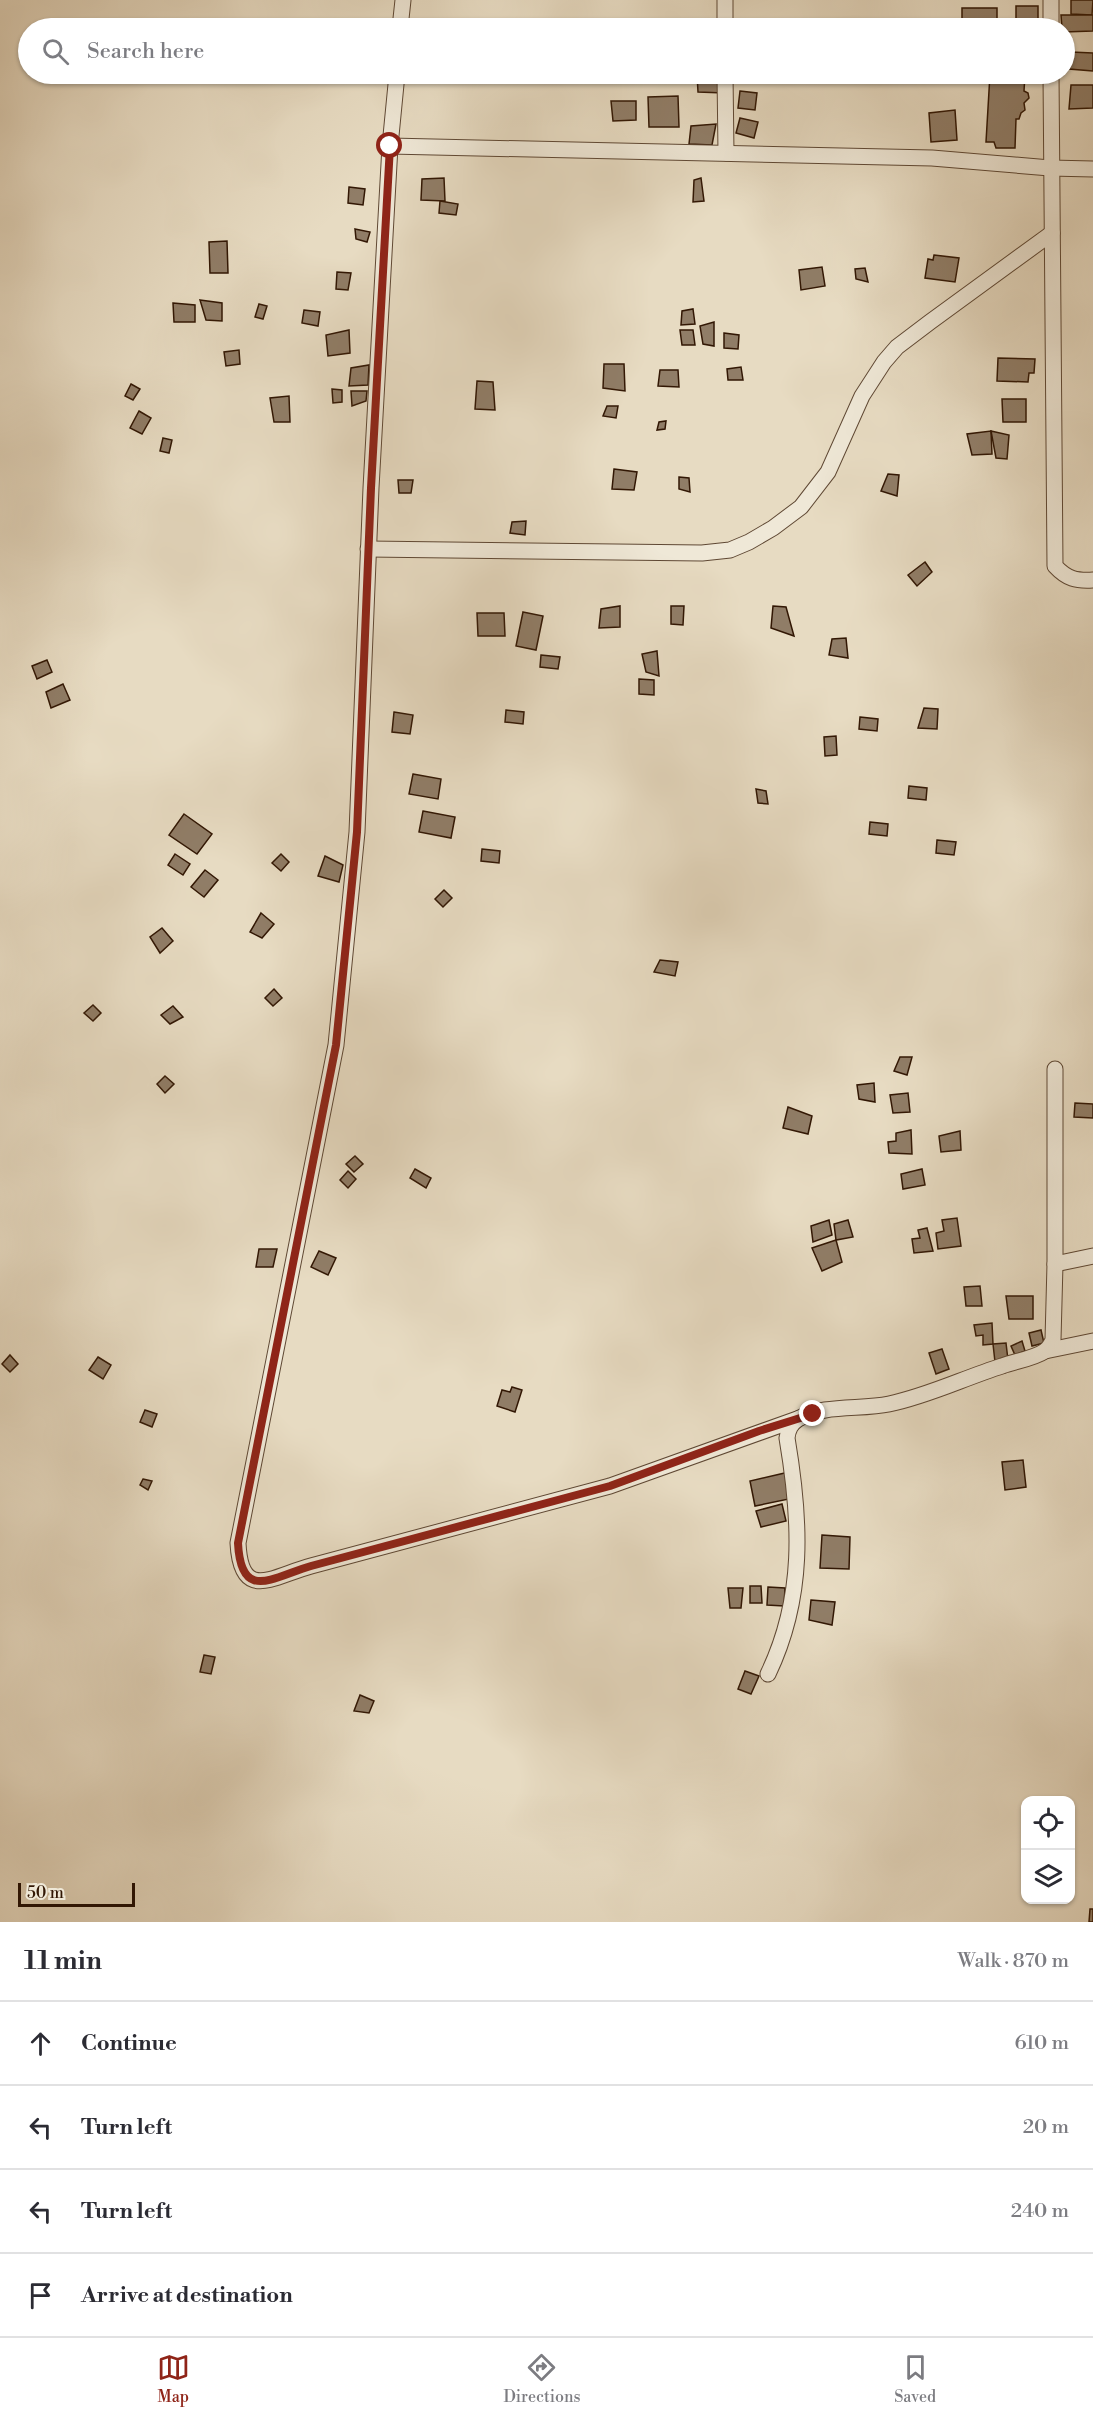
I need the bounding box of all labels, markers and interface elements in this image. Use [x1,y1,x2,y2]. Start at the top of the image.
search box [18,18,1075,84]
icon: search [39,35,72,68]
text: Search here [87,38,204,65]
route start [376,132,402,158]
route end [799,1400,825,1426]
map controls [1021,1796,1075,1904]
button: locate [1021,1796,1075,1850]
button: layers [1021,1850,1075,1904]
scale bar [18,1880,135,1908]
text: 50 m [27,1883,64,1903]
text: 11 min [24,1945,102,1977]
text: Walk · 870 m [958,1949,1069,1974]
icon: ahead [24,2027,57,2060]
text: Continue [81,2030,177,2057]
text: 610 m [1015,2031,1069,2056]
icon: left [24,2111,57,2144]
text: Turn left [81,2114,172,2141]
text: 20 m [1023,2115,1069,2140]
icon: left [24,2195,57,2228]
text: Turn left [81,2198,172,2225]
text: 240 m [1011,2199,1069,2224]
icon: arrive [24,2279,57,2312]
text: Arrive at destination [81,2282,293,2309]
tab: Map [157,2351,190,2407]
tab: Directions [503,2351,581,2407]
tab: Saved [894,2351,936,2407]

